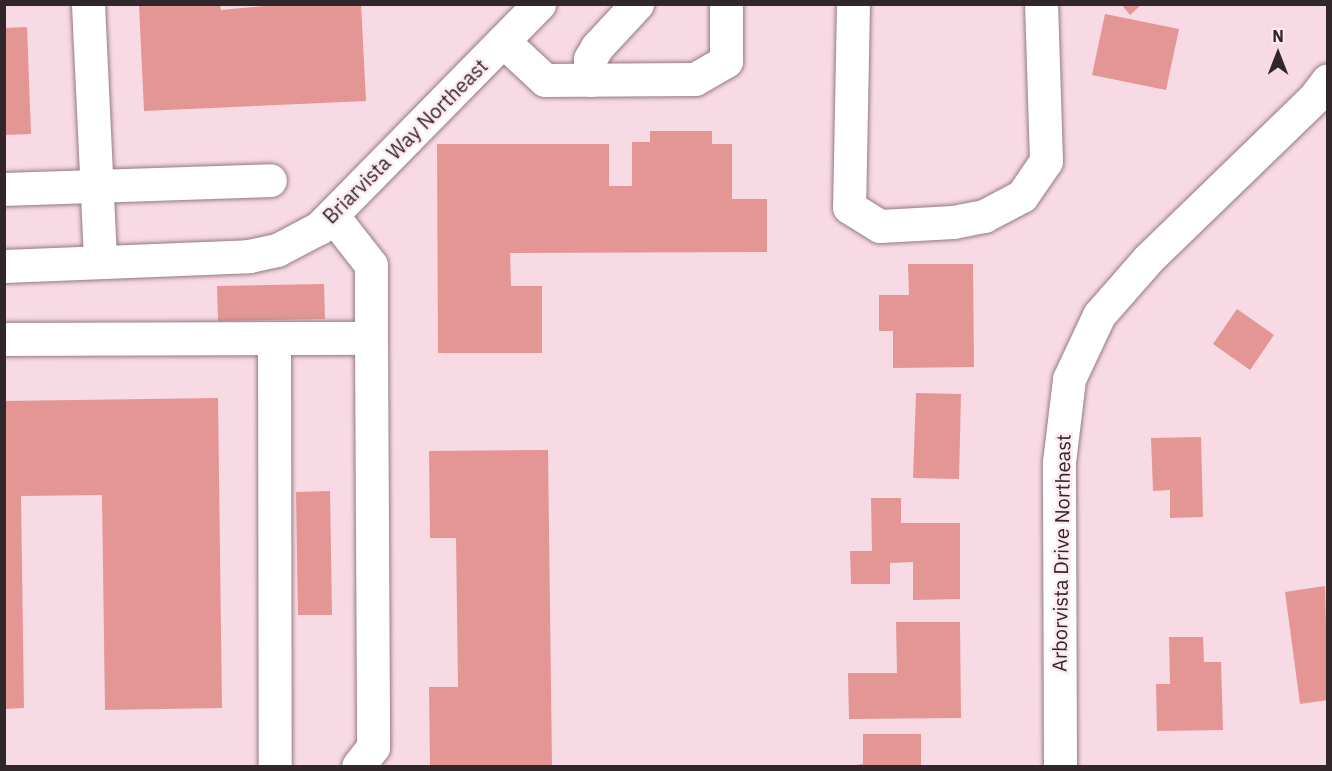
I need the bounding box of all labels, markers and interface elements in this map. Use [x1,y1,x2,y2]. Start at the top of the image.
north arrow [1248,24,1308,84]
text: N [1272,26,1284,46]
street label: Briarvista Way Northeast [318,54,492,228]
street label: Arborvista Drive Northeast [1047,434,1075,672]

